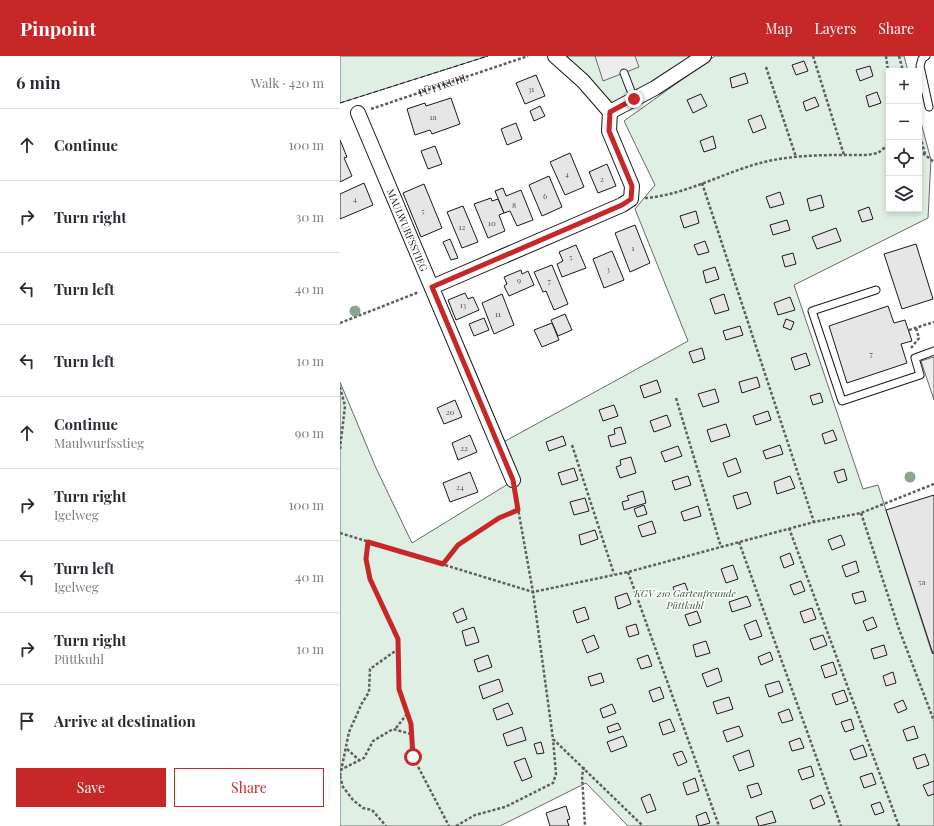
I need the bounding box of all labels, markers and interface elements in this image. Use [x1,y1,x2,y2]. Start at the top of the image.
text: Pinpoint [20,15,96,41]
text: Map [765,19,793,38]
text: Layers [815,19,856,38]
text: Share [878,19,914,38]
map controls [886,68,922,212]
button: + [886,68,922,104]
street label: PÜTTKUHL [416,70,470,100]
text: 6 min [16,71,61,93]
text: Walk · 420 m [251,74,324,91]
house number: 31 [528,83,534,94]
route end [625,90,643,108]
button: − [886,104,922,140]
house number: 1a [430,111,436,122]
icon: ahead [16,134,38,156]
text: Continue [54,135,118,155]
text: 100 m [289,136,324,153]
button: locate [886,140,922,176]
house number: 4 [565,168,569,179]
house number: 2 [600,173,604,184]
button: layers [886,176,922,212]
street label: MAULWURFSSTIEG [384,186,431,274]
house number: 6 [543,190,547,201]
house number: 4 [353,193,357,204]
house number: 8 [512,199,516,210]
house number: 5 [421,205,425,216]
icon: right [16,206,38,228]
text: Turn right [54,207,127,227]
text: 30 m [296,208,324,225]
house number: 10 [488,217,496,228]
house number: 12 [459,221,466,232]
house number: 1 [632,242,635,253]
house number: 5 [569,251,573,262]
house number: 3 [606,263,610,274]
house number: 9 [517,274,521,285]
house number: 7 [547,275,551,286]
icon: left [16,278,38,300]
text: Turn left [54,279,115,299]
text: 40 m [295,280,324,297]
house number: 13 [460,299,467,310]
house number: 11 [495,308,501,319]
house number: 7 [869,348,873,359]
icon: left [16,350,38,372]
text: Turn left [54,351,115,371]
text: 10 m [297,352,324,369]
house number: 20 [446,406,455,417]
text: Continue [54,414,118,434]
icon: ahead [16,422,38,444]
text: 90 m [295,424,324,441]
text: Maulwurfsstieg [54,434,144,451]
house number: 22 [460,442,468,453]
house number: 24 [456,481,464,492]
text: Turn right [54,486,127,506]
icon: right [16,494,38,516]
text: 100 m [289,496,324,513]
text: Igelweg [54,506,99,523]
text: Turn left [54,558,115,578]
icon: left [16,566,38,588]
text: 40 m [295,568,324,585]
house number: 5a [918,576,926,587]
text: Igelweg [54,578,99,595]
park label: KGV 210 Gartenfreunde Püttkuhl [633,586,736,612]
text: Turn right [54,630,127,650]
icon: right [16,638,38,660]
text: 10 m [297,640,324,657]
text: Püttkuhl [54,650,104,667]
icon: arrive [16,710,38,732]
text: Arrive at destination [54,711,196,731]
route start [404,748,422,766]
button: Save [16,768,166,807]
button: Share [174,768,324,807]

